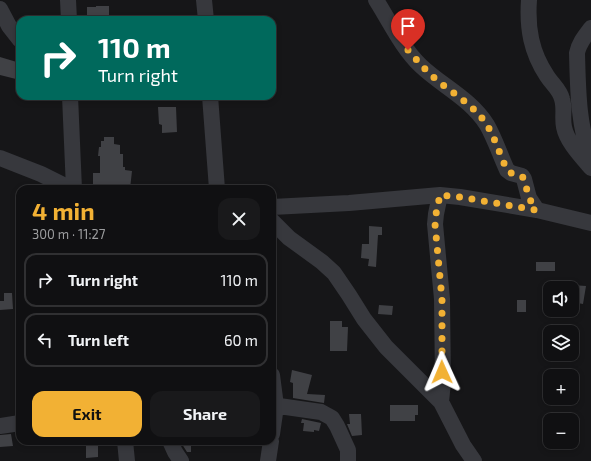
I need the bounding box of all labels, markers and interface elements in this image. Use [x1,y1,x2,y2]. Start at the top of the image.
pin [391,9,425,50]
icon: arrive [397,15,419,37]
text: 110 m [98,30,171,64]
icon: right [32,32,84,84]
text: Turn right [98,64,178,86]
text: 4 min [32,196,95,225]
button: close [218,198,260,240]
text: 300 m · 11:27 [32,226,105,242]
icon: right [34,269,56,291]
text: Turn right [68,271,138,289]
text: 110 m [221,271,258,289]
map controls [543,281,579,449]
button: sound [543,281,579,317]
button: layers [543,325,579,361]
icon: left [34,329,56,351]
text: Turn left [68,331,129,349]
text: 60 m [224,331,258,349]
position arrow [421,351,463,393]
button: + [543,369,579,405]
button: Exit [32,391,142,437]
button: Share [150,391,260,437]
button: − [543,413,579,449]

